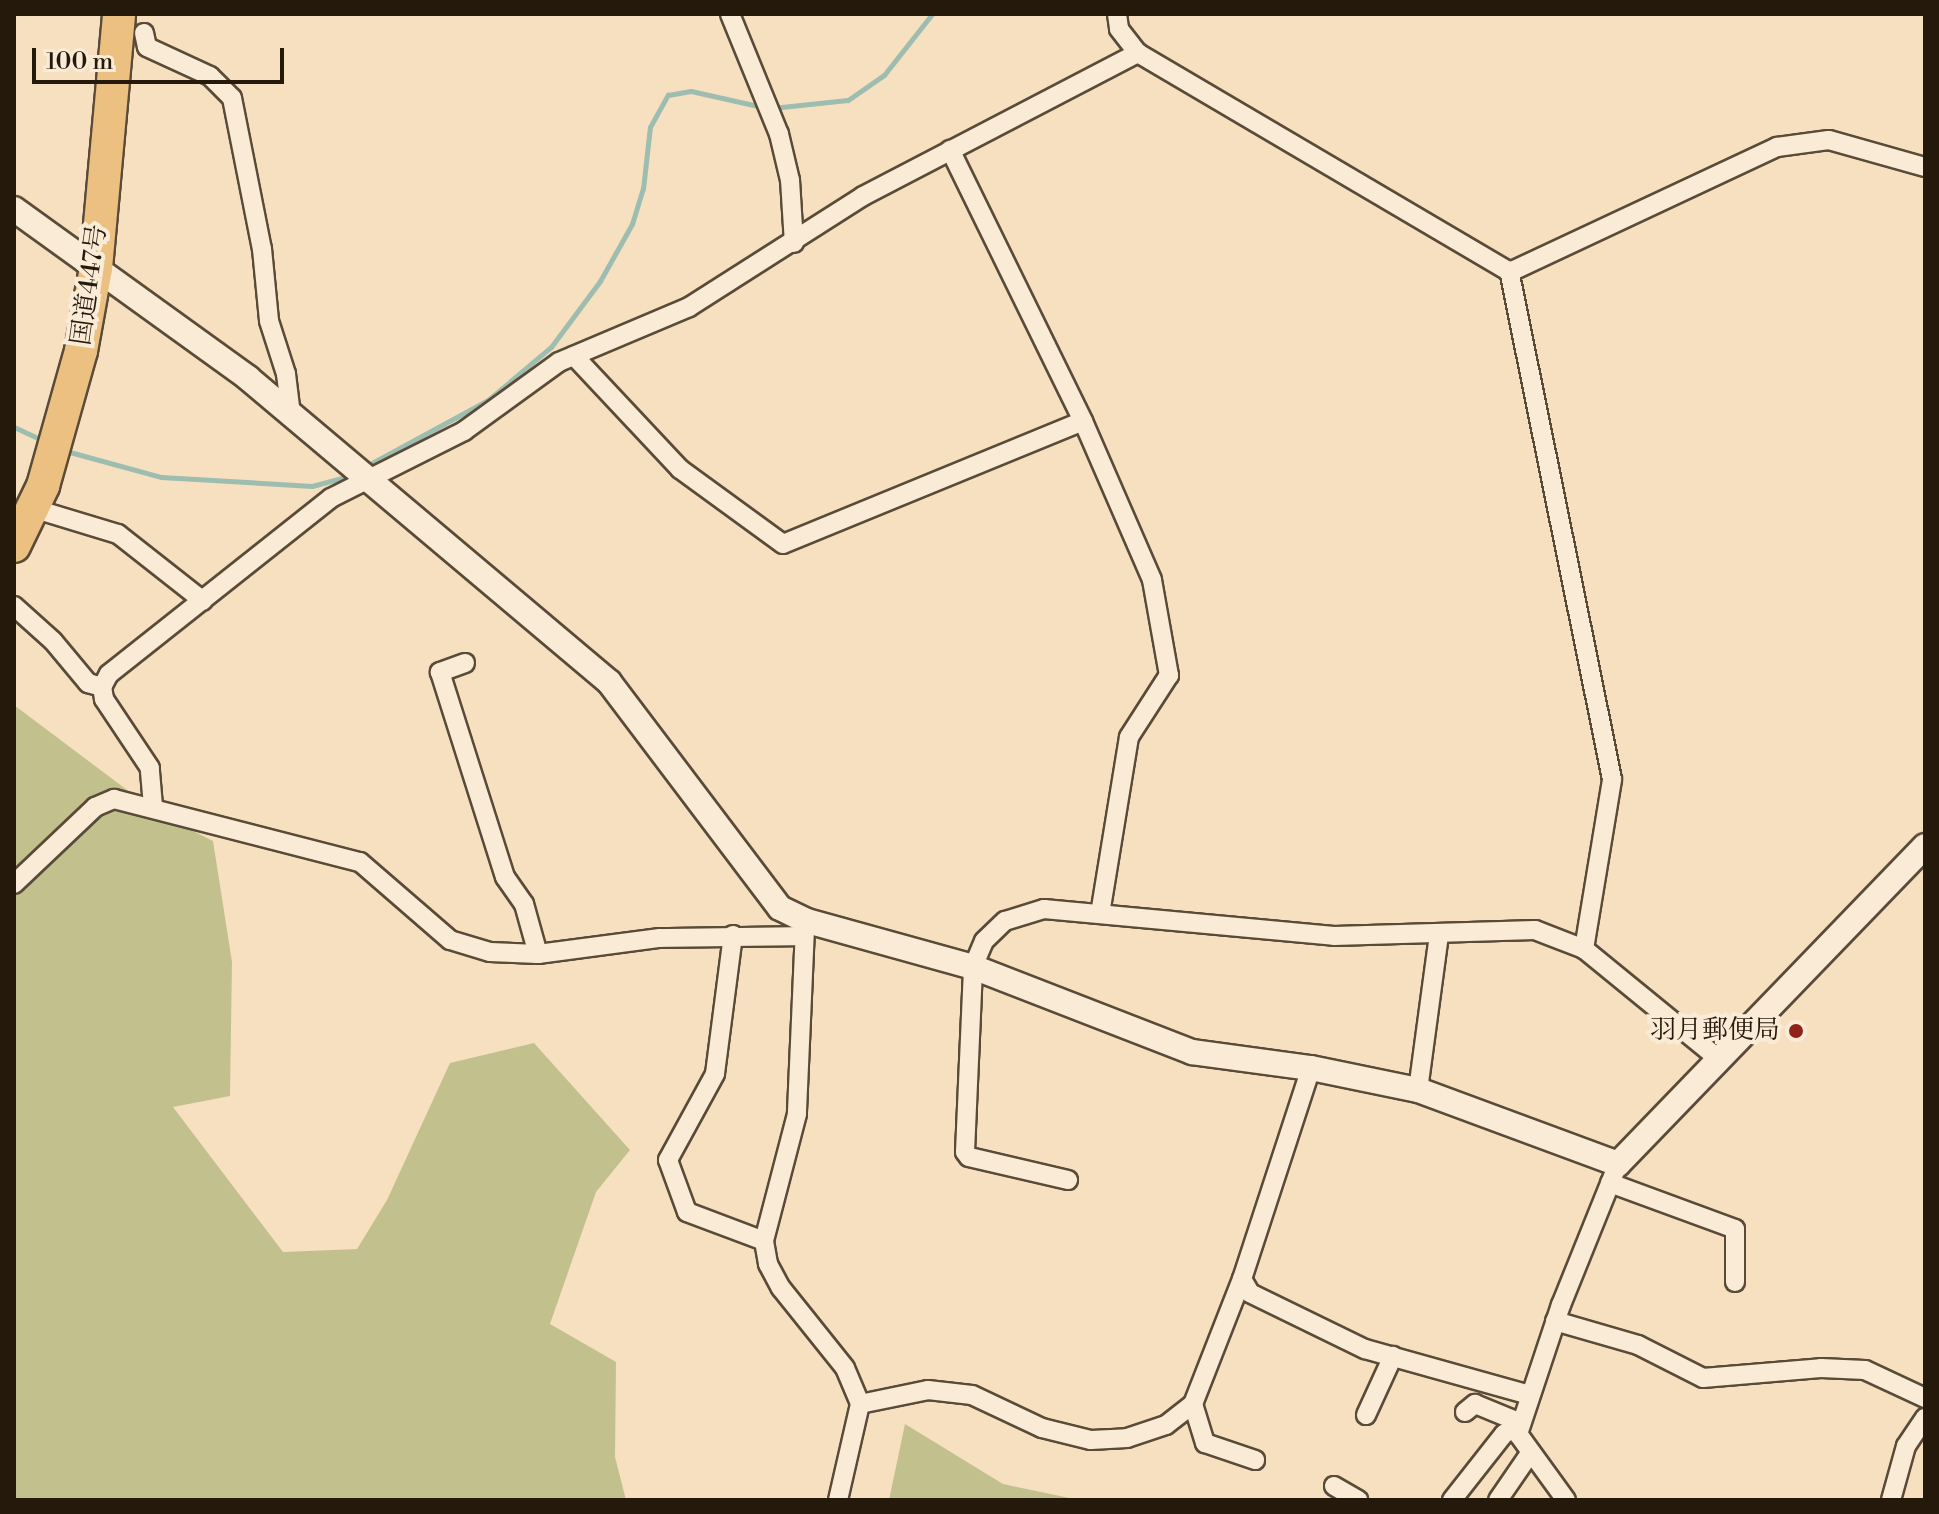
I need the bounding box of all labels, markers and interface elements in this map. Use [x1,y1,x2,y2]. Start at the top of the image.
scale bar [36,32,288,82]
text: 100 m [46,47,113,77]
street label: 国道447号 [66,223,114,347]
place label: 羽月郵便局 [1650,1015,1780,1047]
marker: 羽月郵便局 [1787,1022,1805,1040]

